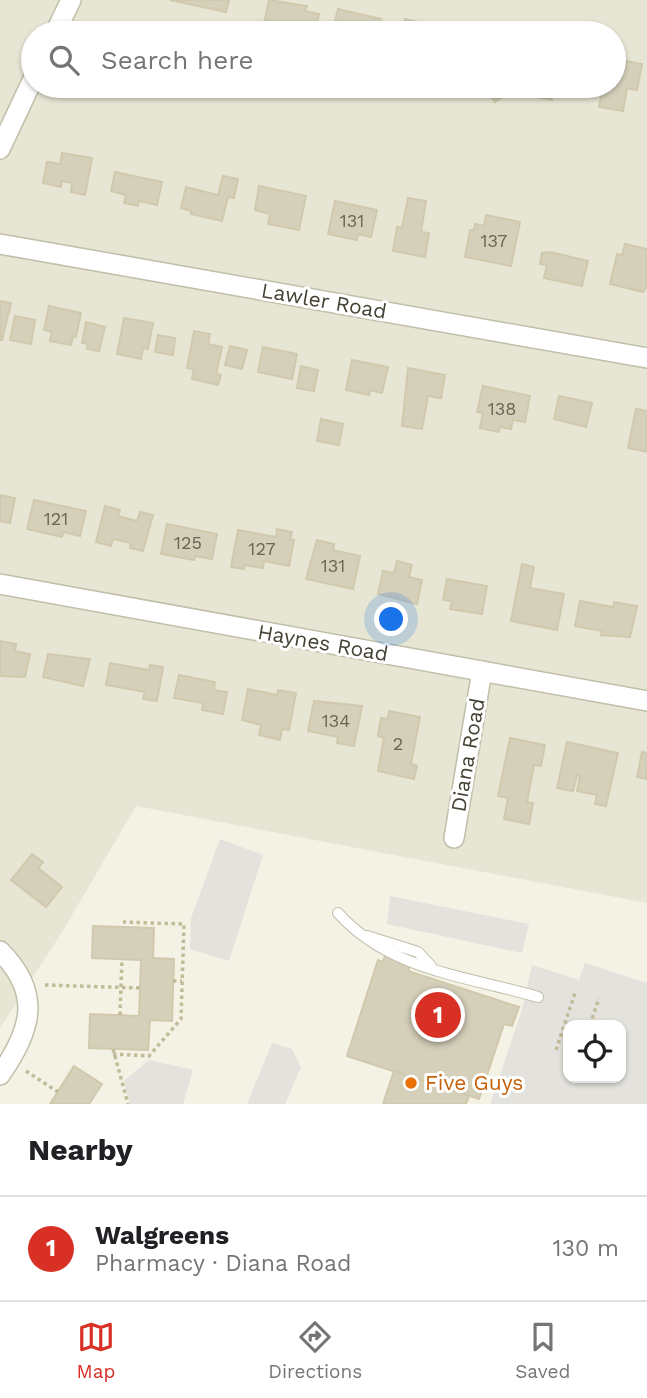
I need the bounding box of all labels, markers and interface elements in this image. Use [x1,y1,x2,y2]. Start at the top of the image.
search box [21,21,626,98]
icon: search [45,41,83,79]
text: Search here [101,45,253,75]
house number: 131 [340,210,364,231]
house number: 137 [481,230,507,251]
street label: Lawler Road [259,277,389,324]
house number: 138 [488,398,516,419]
house number: 121 [44,508,68,529]
house number: 125 [174,532,202,553]
house number: 127 [248,538,276,559]
house number: 131 [321,555,345,576]
your location [374,602,408,636]
street label: Haynes Road [256,619,390,666]
street label: Diana Road [445,696,490,814]
house number: 134 [322,710,350,731]
house number: 2 [393,733,403,754]
pin: 1 [415,989,461,1041]
map controls [563,1020,626,1083]
button: locate [563,1020,626,1083]
place label: Five Guys [425,1070,523,1095]
marker: Five Guys [403,1075,419,1091]
text: Nearby [28,1132,133,1167]
text: Walgreens [95,1220,229,1250]
text: 1 [46,1235,56,1262]
text: 130 m [553,1235,619,1262]
text: Pharmacy · Diana Road [95,1250,352,1277]
tab: Map [77,1318,115,1383]
tab: Directions [268,1318,362,1383]
tab: Saved [515,1318,570,1383]

